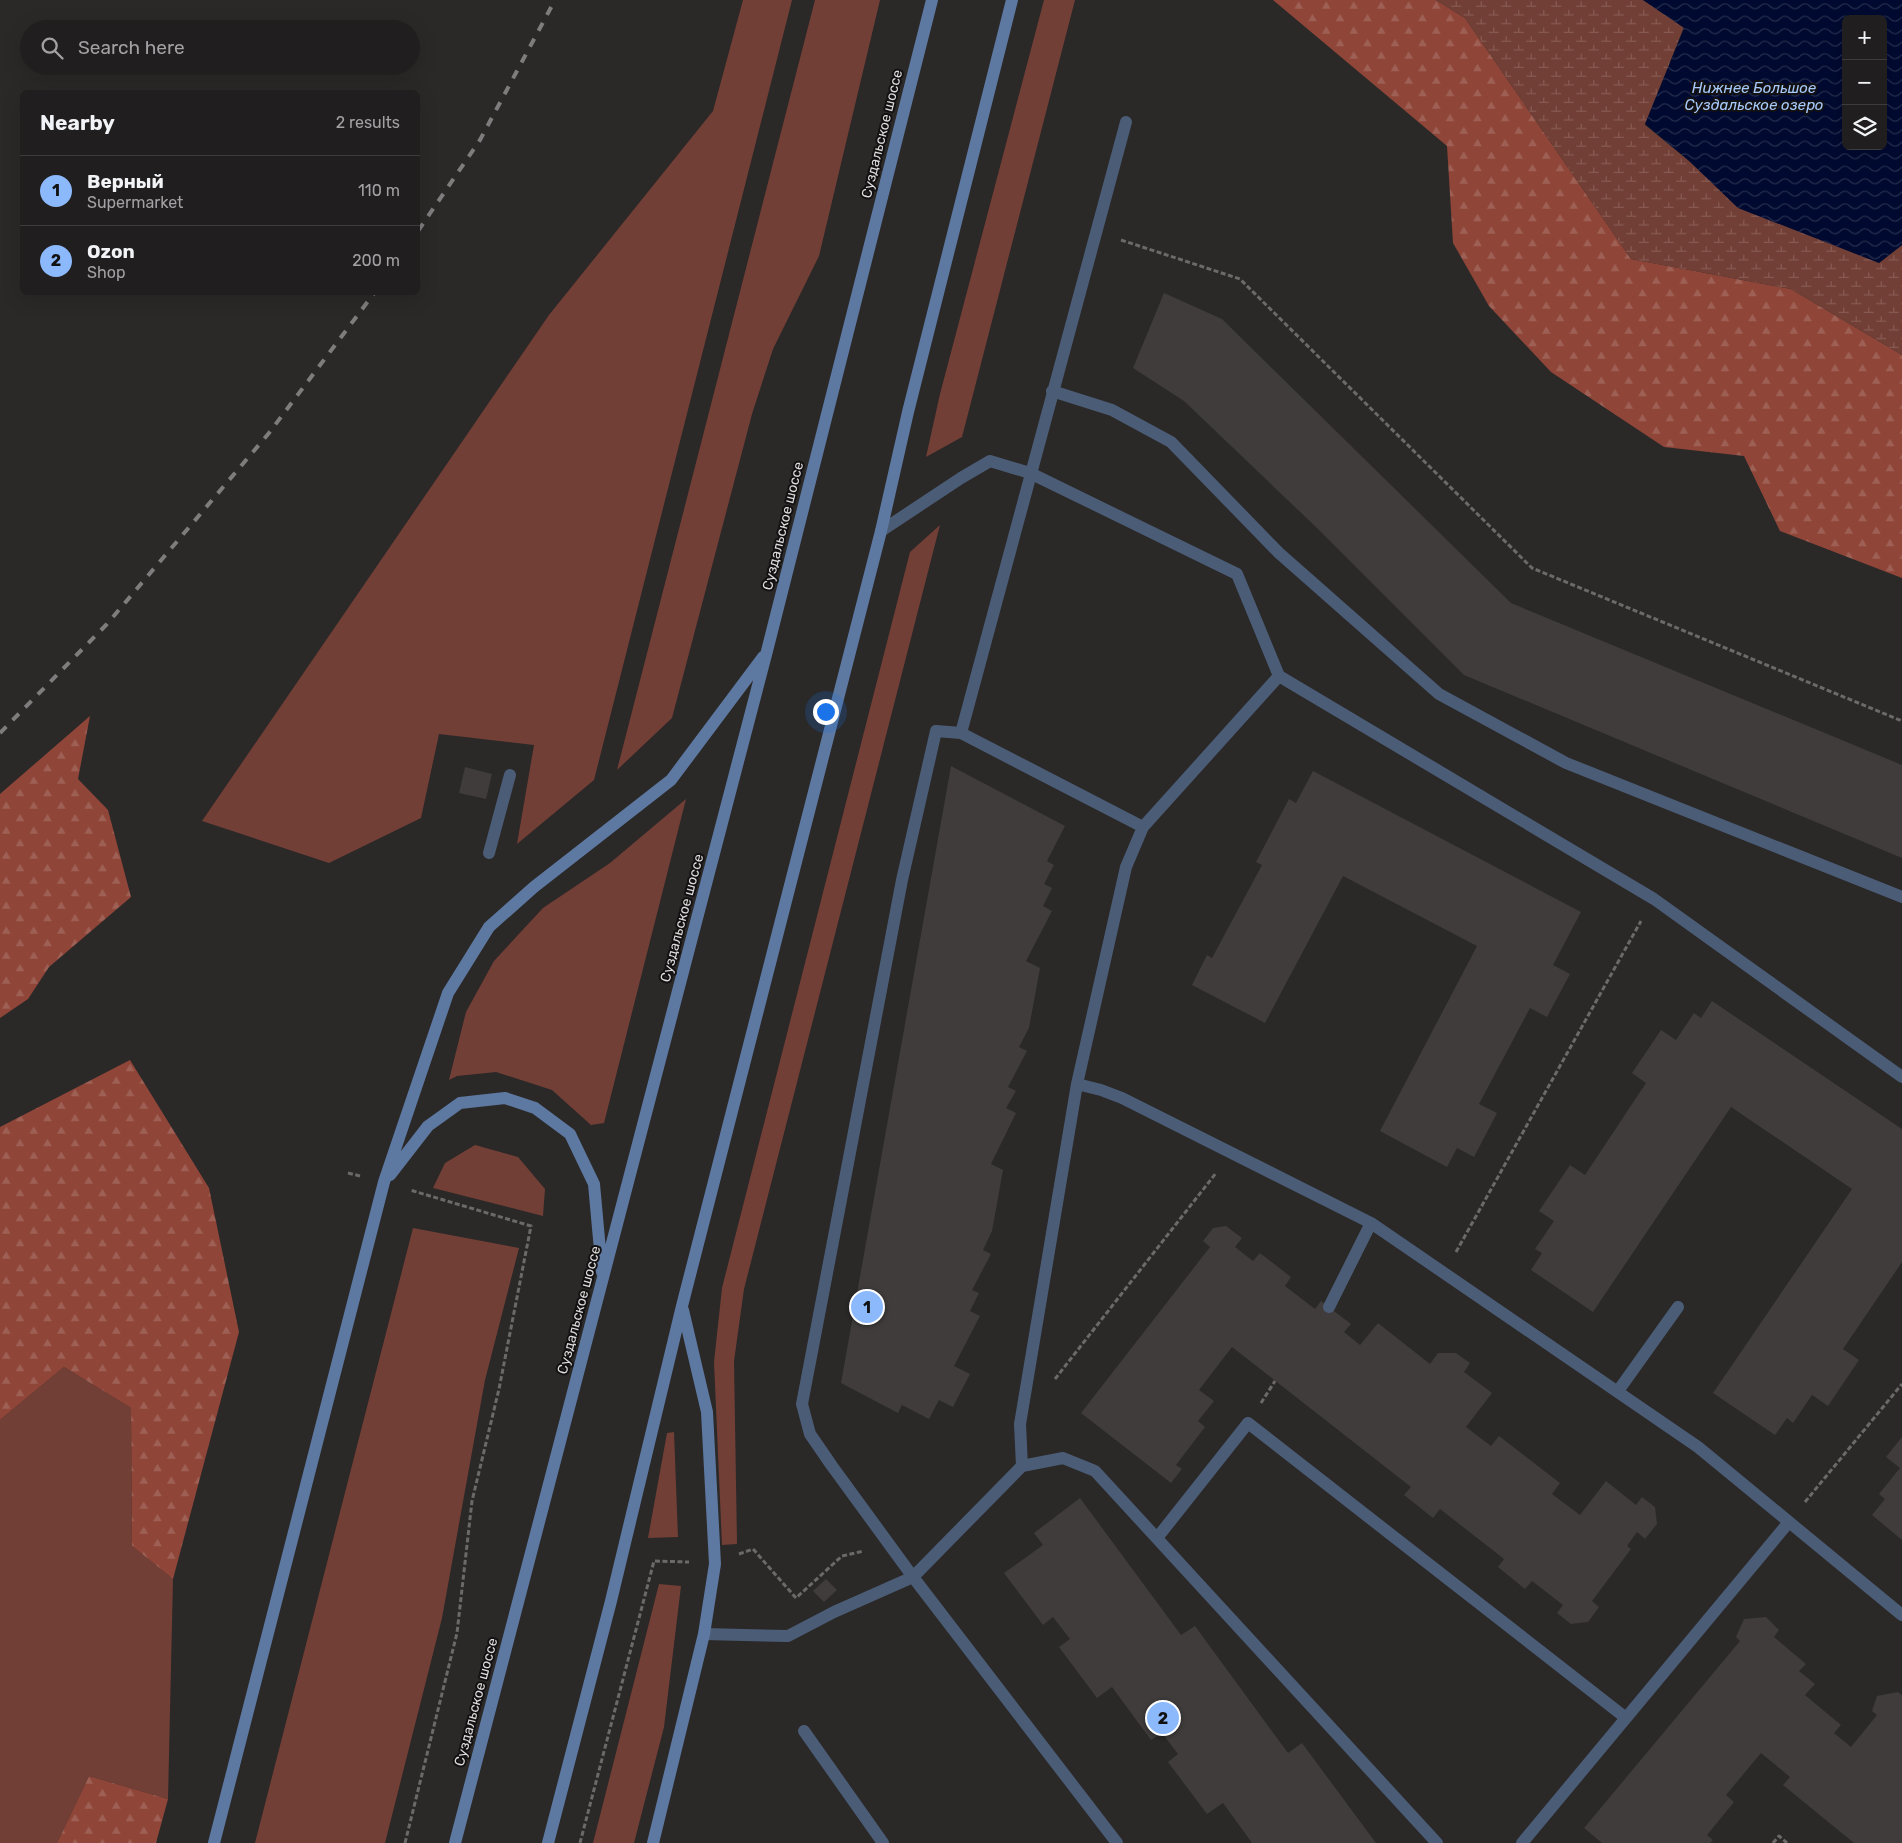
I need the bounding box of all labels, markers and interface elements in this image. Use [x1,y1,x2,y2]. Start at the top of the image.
map controls [1842,15,1887,150]
button: + [1842,15,1887,60]
search box [20,20,420,75]
icon: search [38,34,66,62]
text: Search here [78,36,185,59]
button: − [1842,60,1887,105]
street label: Суздальское шоссе [858,68,906,200]
water label: Нижнее Большое Суздальское озеро [1685,79,1824,114]
button: layers [1842,105,1887,150]
text: Nearby [40,110,115,135]
text: 2 results [336,113,400,132]
text: Верный [87,170,164,193]
text: 1 [52,181,60,200]
text: 110 m [358,181,400,200]
text: Supermarket [87,193,183,212]
text: Ozon [87,240,135,263]
text: 2 [51,251,61,270]
text: 200 m [352,251,400,270]
text: Shop [87,263,125,282]
street label: Суздальское шоссе [759,460,807,592]
your location [813,699,839,725]
street label: Суздальское шоссе [657,852,707,984]
street label: Суздальское шоссе [554,1244,604,1376]
pin: 1 [851,1288,883,1326]
street label: Суздальское шоссе [451,1636,501,1768]
pin: 2 [1147,1699,1179,1737]

